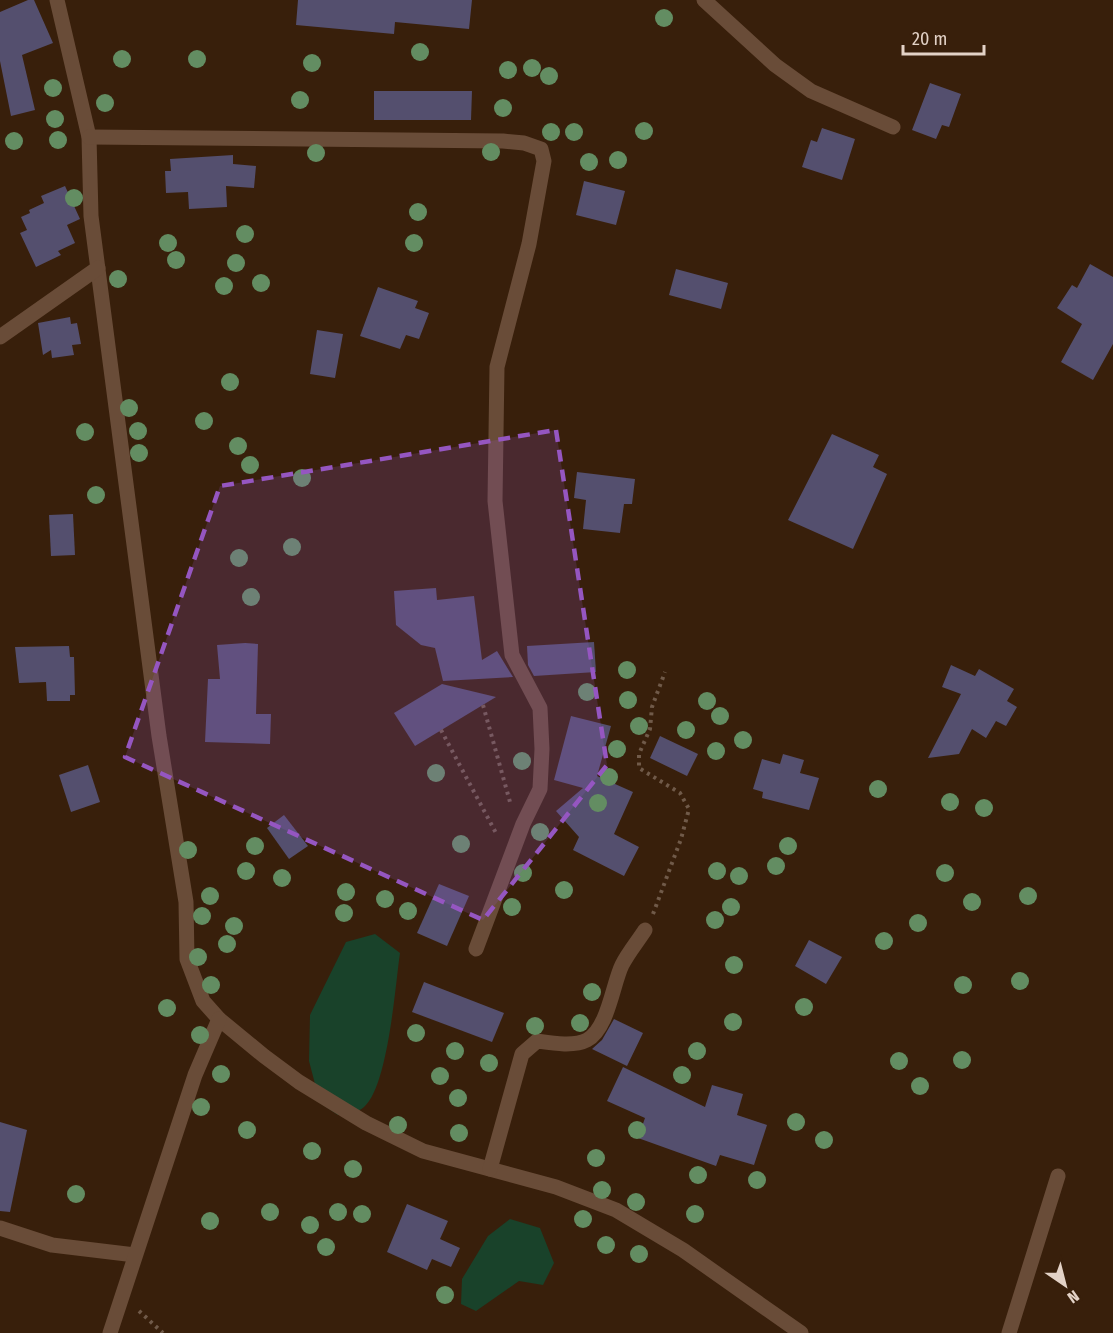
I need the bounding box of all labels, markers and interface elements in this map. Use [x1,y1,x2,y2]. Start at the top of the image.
scale bar [903,18,984,56]
text: 20 m [912,28,947,50]
north arrow [1035,1255,1095,1315]
text: N [1064,1286,1083,1307]

